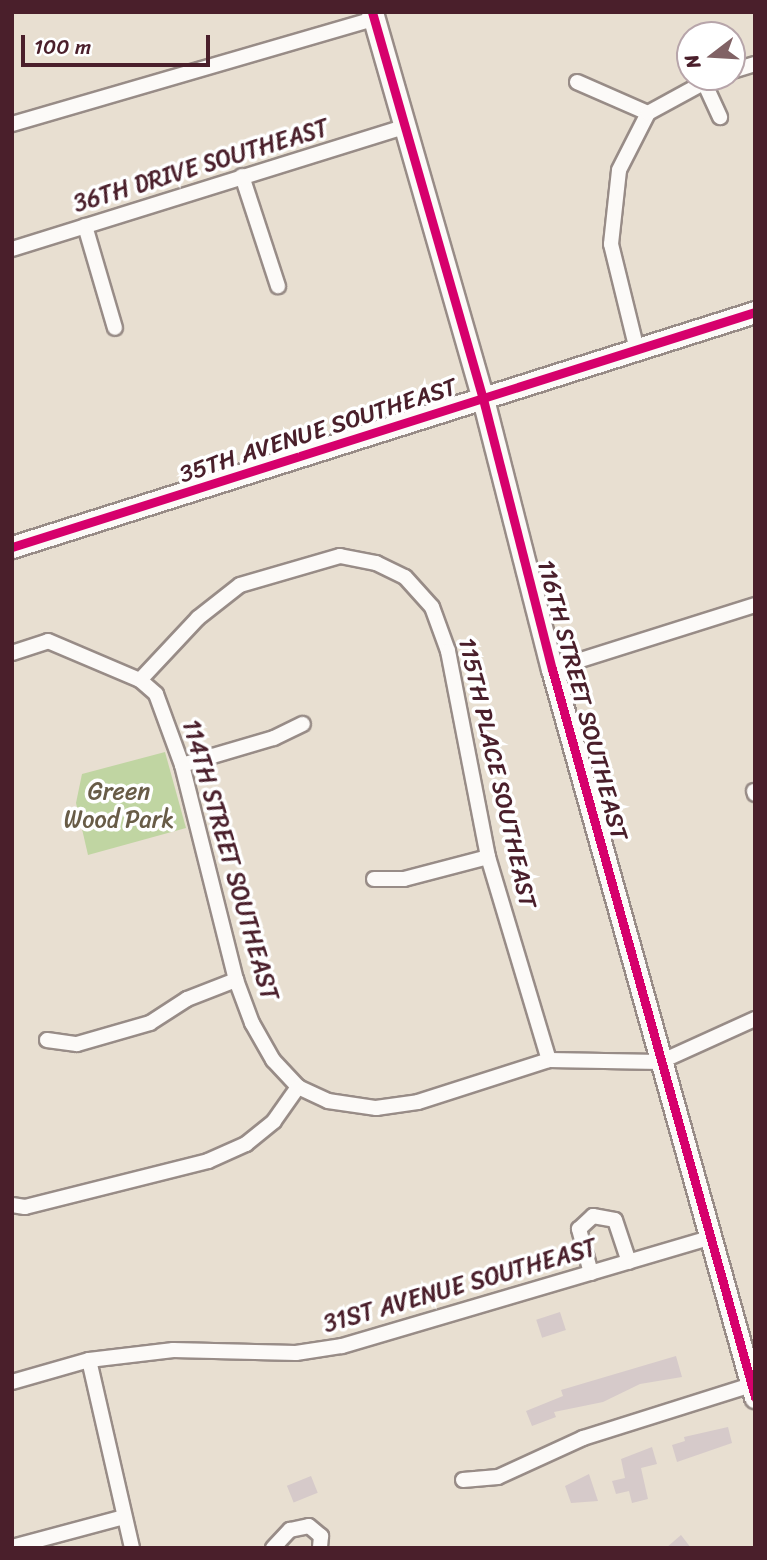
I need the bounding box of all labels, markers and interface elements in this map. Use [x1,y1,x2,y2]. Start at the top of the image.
scale bar [24,21,214,65]
north arrow [676,21,746,91]
text: 100 m [34,28,91,66]
text: N [675,51,710,73]
street label: 36TH DRIVE SOUTHEAST [68,113,334,219]
street label: 35TH AVENUE SOUTHEAST [175,372,461,490]
street label: 116TH STREET SOUTHEAST [530,555,634,845]
street label: 115TH PLACE SOUTHEAST [451,633,543,913]
street label: 114TH STREET SOUTHEAST [176,715,284,1005]
park label: Green Wood Park [64,778,174,834]
street label: 31ST AVENUE SOUTHEAST [319,1233,601,1339]

